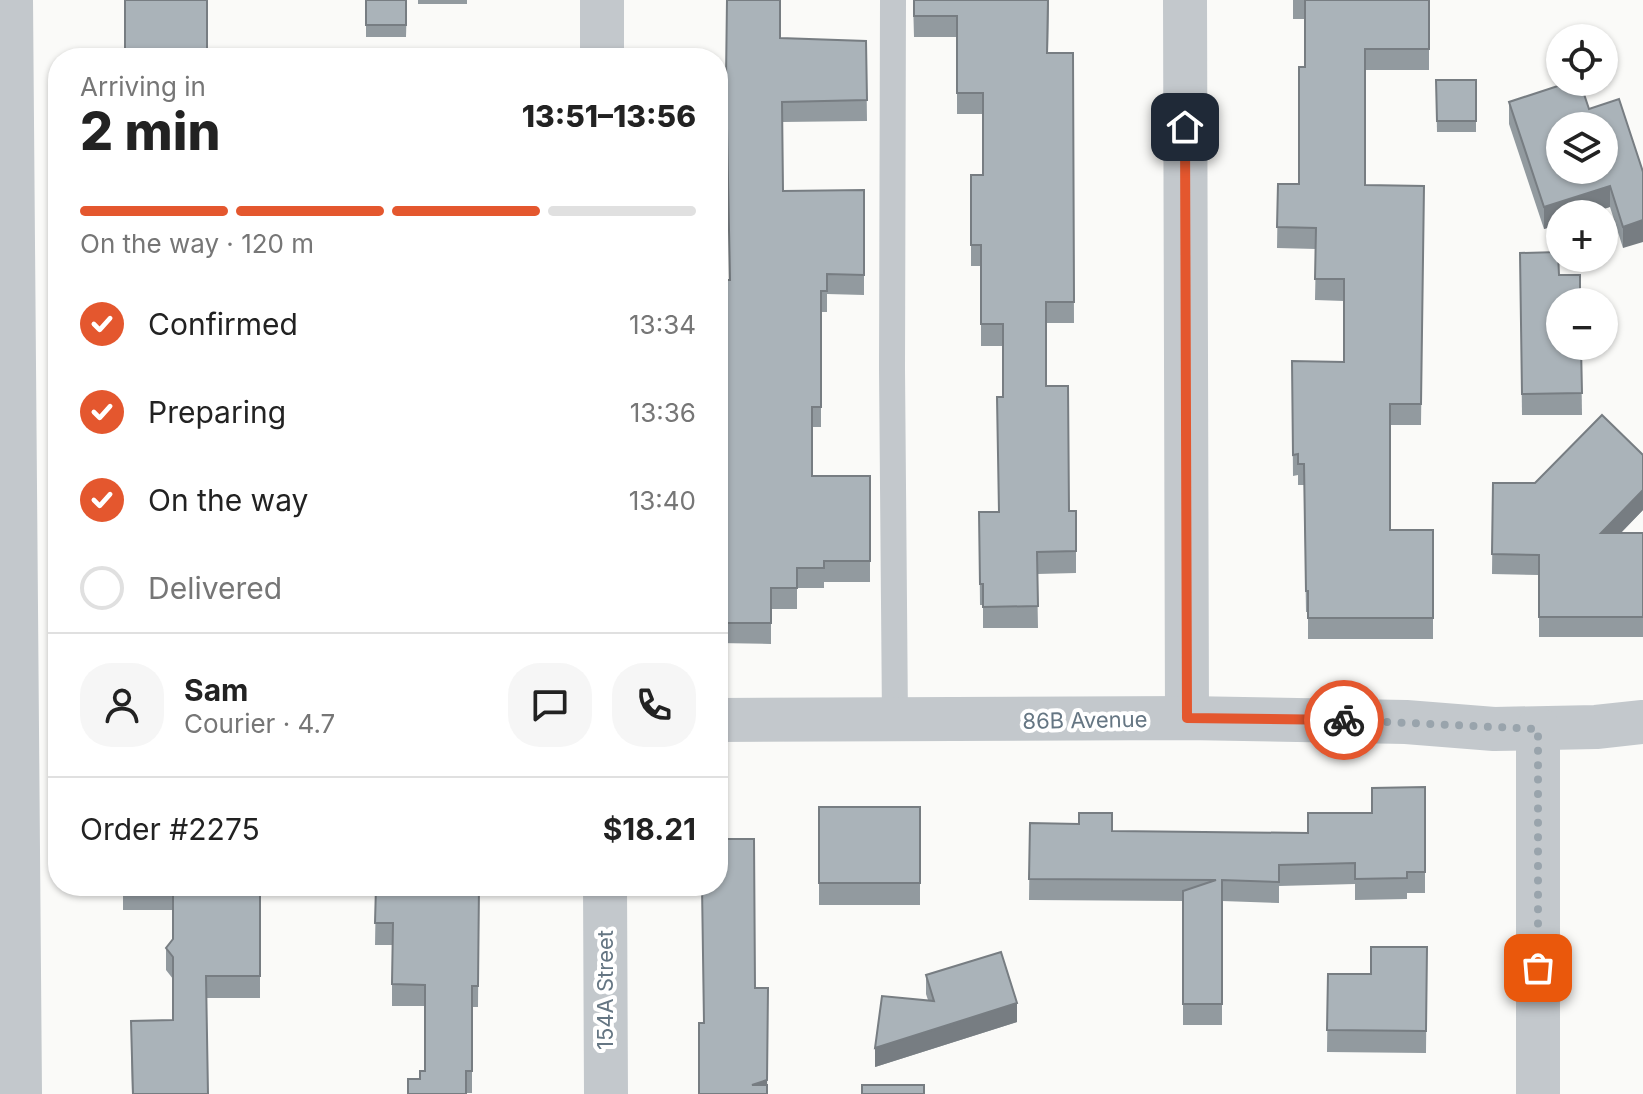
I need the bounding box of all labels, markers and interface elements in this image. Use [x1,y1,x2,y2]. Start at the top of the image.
map controls [1546,24,1618,360]
button: locate [1546,24,1618,96]
text: Arriving in [80,71,206,102]
pin [1151,93,1219,161]
text: 13:51–13:56 [522,98,696,134]
text: 2 min [80,100,221,163]
icon: home [1163,105,1207,149]
button: layers [1546,112,1618,184]
button: + [1546,200,1618,272]
text: On the way · 120 m [80,228,314,259]
button: − [1546,288,1618,360]
icon: check [80,302,124,346]
text: Confirmed [148,306,298,342]
text: 13:34 [629,309,696,340]
icon: check [80,390,124,434]
text: Preparing [148,394,286,430]
text: 13:36 [630,397,696,428]
icon: check [80,478,124,522]
text: On the way [148,482,308,518]
text: 13:40 [629,485,696,516]
text: Delivered [148,570,282,606]
button: person [80,663,164,747]
button: chat [508,663,592,747]
button: phone [612,663,696,747]
text: Sam [184,672,248,708]
courier [1304,680,1384,760]
icon: bike [1322,698,1366,742]
street label: 86B Avenue [1022,706,1148,734]
text: Courier · 4.7 [184,708,335,739]
text: Order #2275 [80,811,260,847]
text: $18.21 [603,811,696,847]
street label: 154A Street [592,930,618,1050]
pin [1504,934,1572,1002]
icon: bag [1516,946,1560,990]

